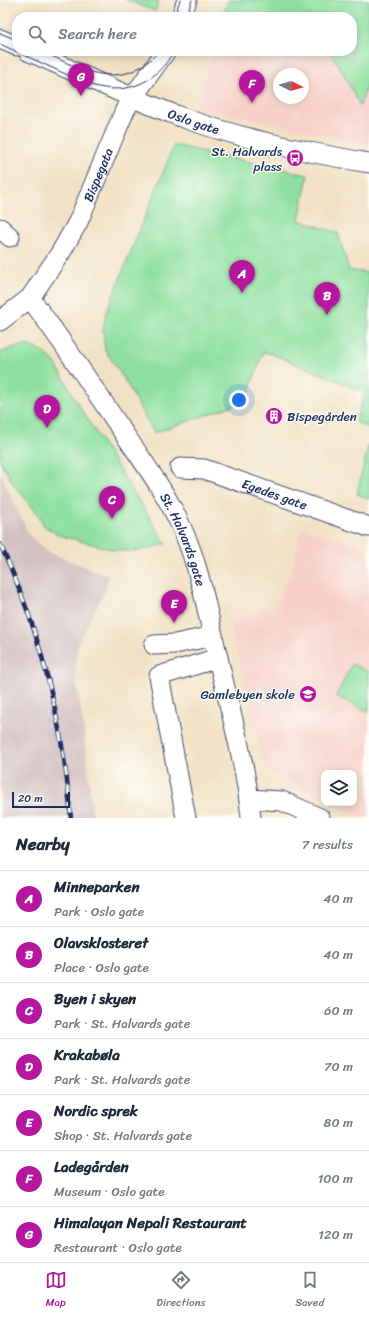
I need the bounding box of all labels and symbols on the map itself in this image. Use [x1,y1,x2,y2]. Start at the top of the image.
pin: G [68,63,94,96]
north arrow [273,68,309,104]
pin: F [239,70,265,103]
street label: Oslo gate [165,102,222,141]
place label: St. Halvards plass [211,140,283,178]
street label: Bispegata [76,144,120,205]
bus stop icon: St. Halvards plass [285,148,305,168]
pin: A [229,260,255,293]
pin: B [314,282,340,315]
your location [229,390,249,410]
pin: D [34,395,60,428]
place label: Bispegården [287,405,357,428]
building icon: Bispegården [264,406,284,426]
street label: Egedes gate [239,472,311,516]
pin: C [99,486,125,519]
street label: St. Halvards gate [154,488,213,589]
pin: E [161,590,187,623]
place label: Gamlebyen skole [200,683,295,706]
school or university icon: Gamlebyen skole [298,684,318,704]
scale bar [12,790,70,809]

